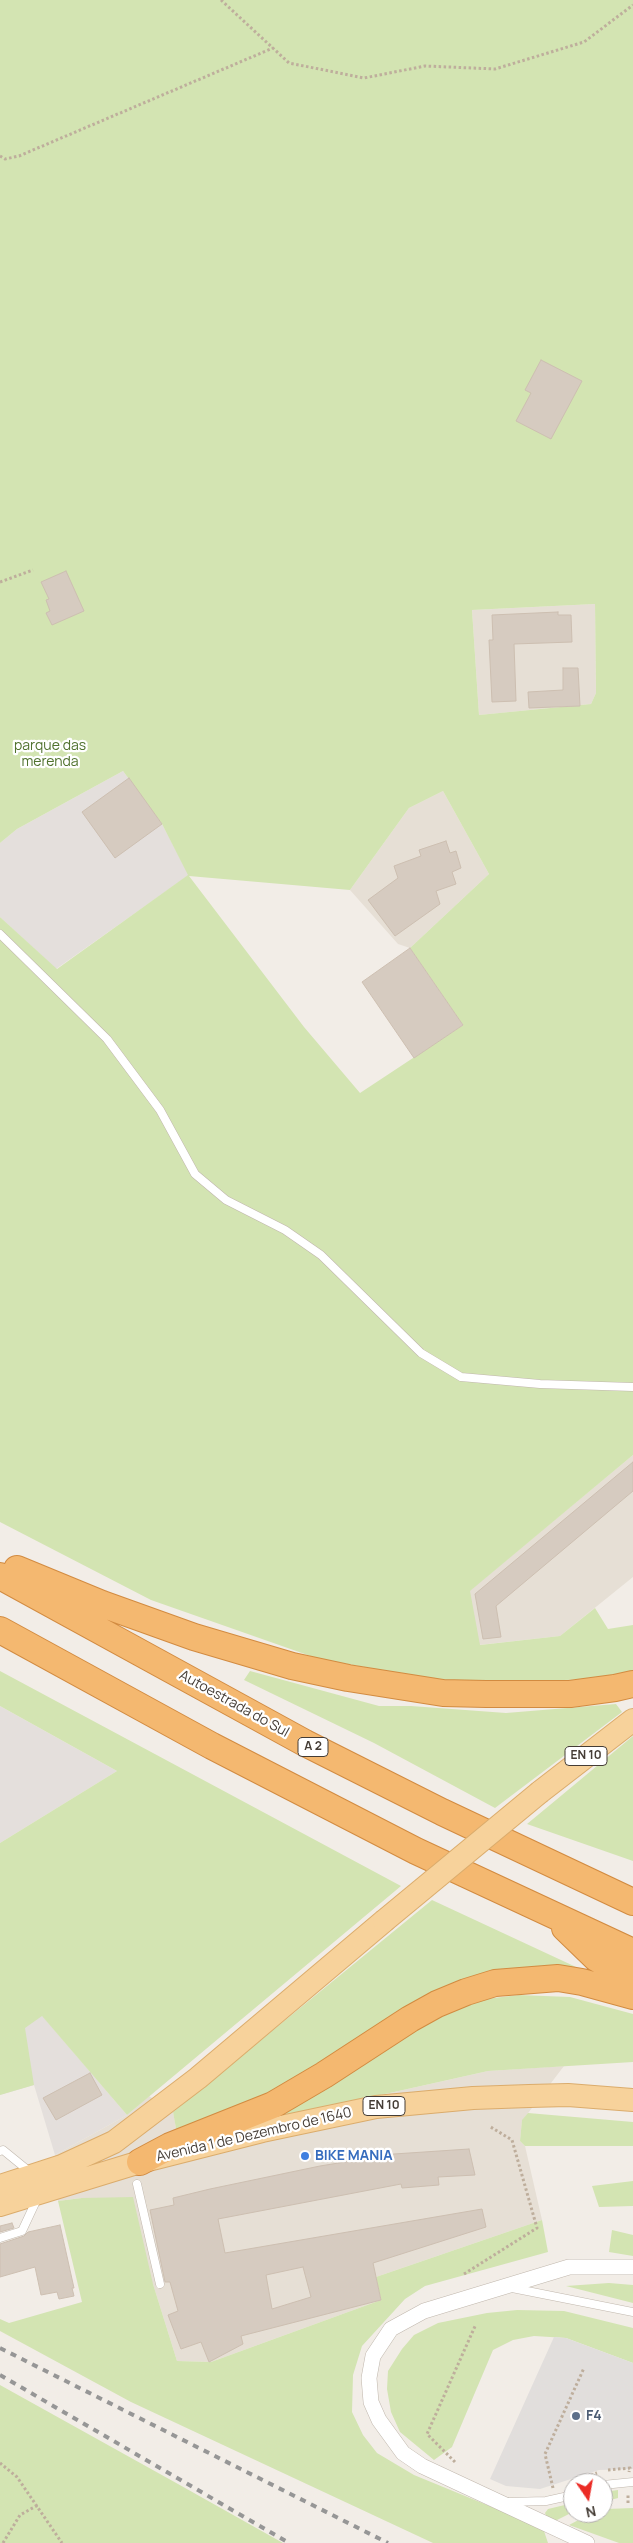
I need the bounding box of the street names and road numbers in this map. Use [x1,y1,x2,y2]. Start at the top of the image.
street label: Autoestrada do Sul [176,1667,292,1741]
road number: A 2 [298,1738,328,1756]
road number: EN 10 [565,1746,607,1765]
road number: EN 10 [363,2096,405,2116]
street label: Avenida 1 de Dezembro de 1640 [155,2104,353,2166]

